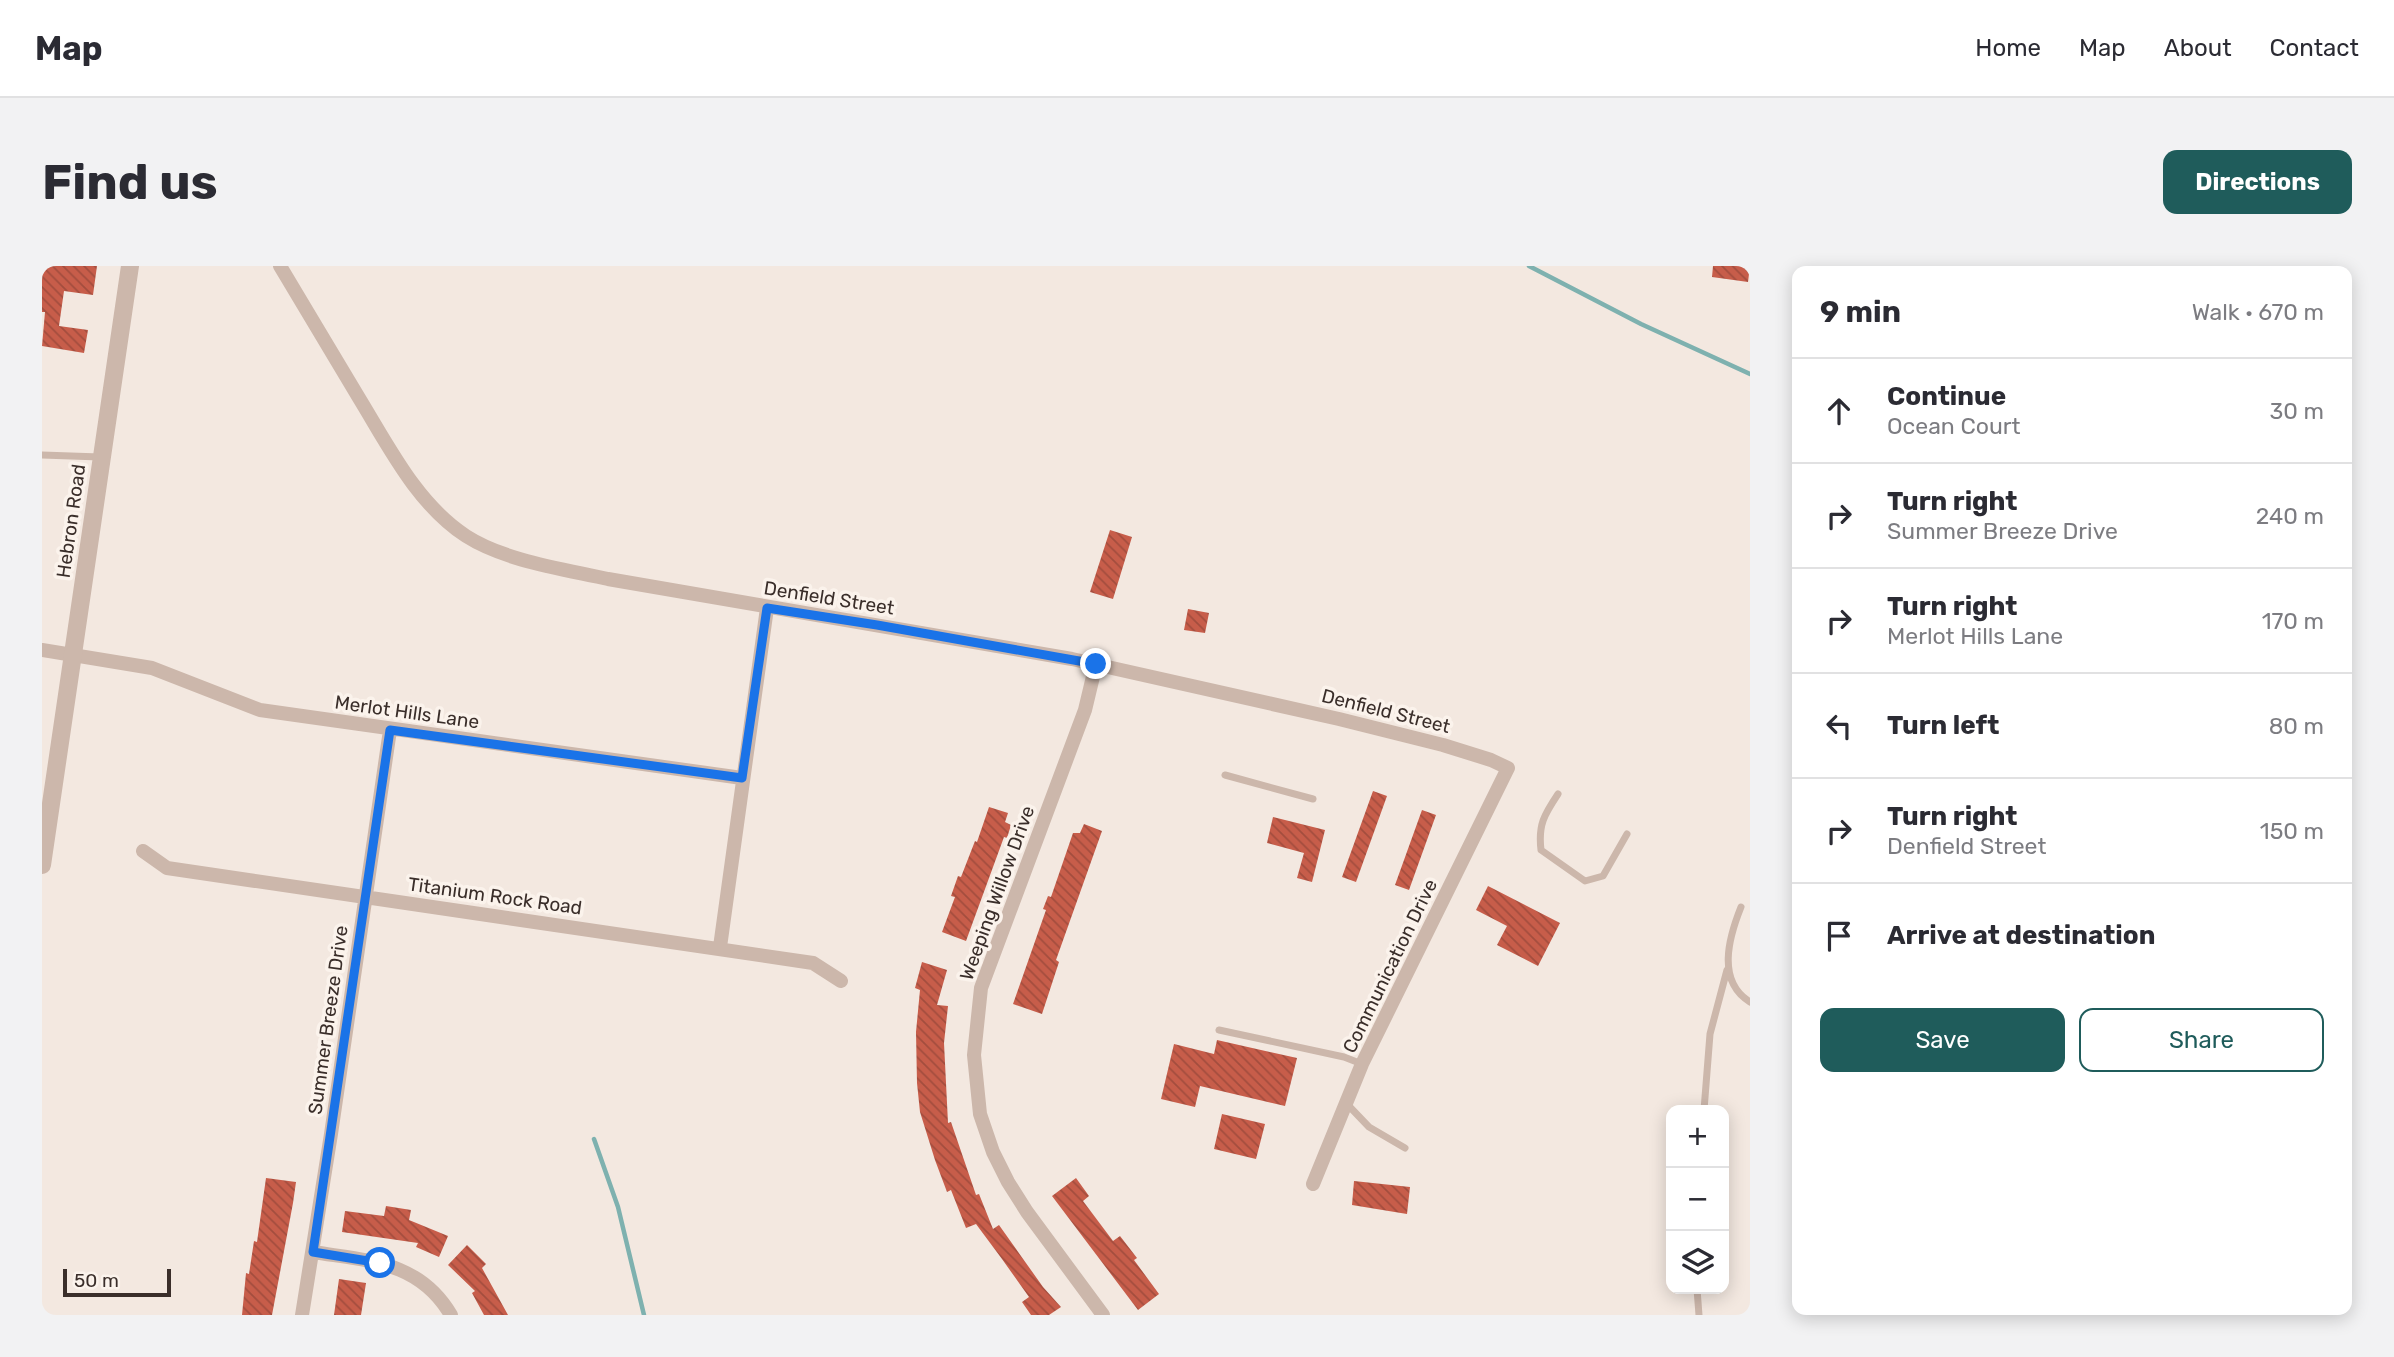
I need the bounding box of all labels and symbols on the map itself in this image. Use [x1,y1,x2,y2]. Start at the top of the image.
street label: Hebron Road [52,463,90,579]
street label: Denfield Street [762,576,896,620]
route end [1080,648,1111,679]
street label: Denfield Street [1319,684,1453,738]
street label: Merlot Hills Lane [333,690,481,734]
street label: Weeping Willow Drive [955,803,1039,983]
street label: Titanium Rock Road [406,872,584,920]
street label: Communication Drive [1338,875,1442,1057]
street label: Summer Breeze Drive [303,924,353,1116]
route start [364,1247,395,1278]
scale bar [63,1266,172,1298]

